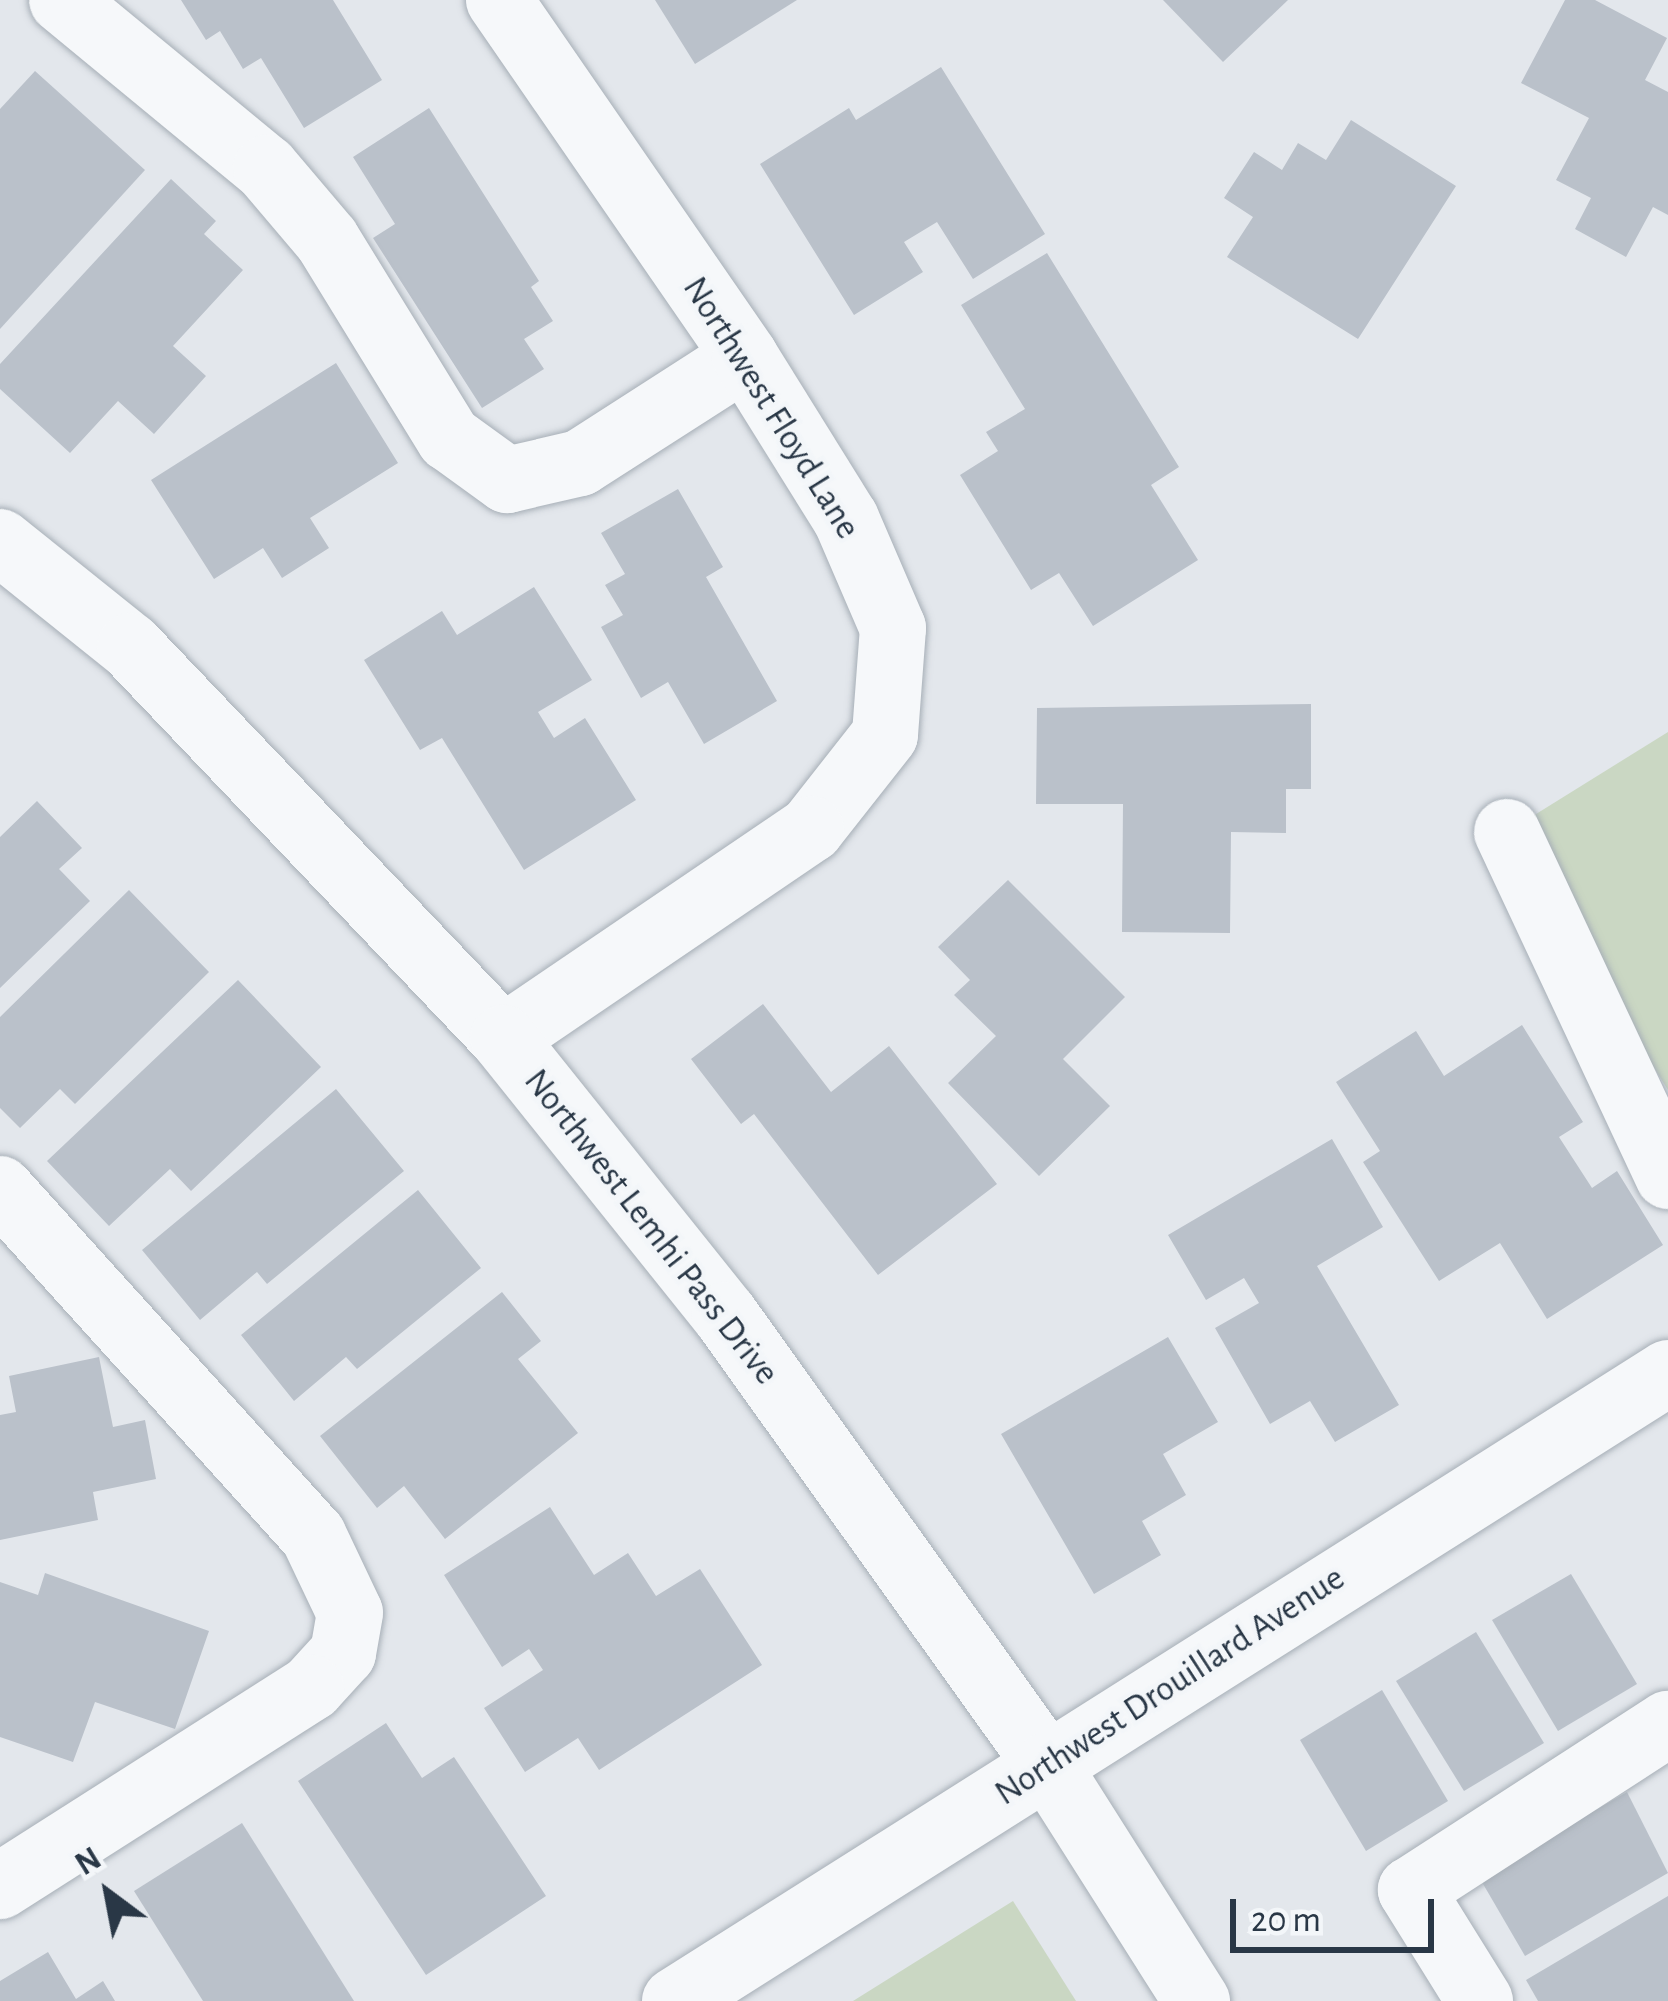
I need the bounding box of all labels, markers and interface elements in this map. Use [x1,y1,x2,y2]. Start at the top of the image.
street label: Northwest Floyd Lane [673,269,869,547]
street label: Northwest Lemhi Pass Drive [514,1061,788,1393]
street label: Northwest Drouillard Avenue [987,1557,1353,1815]
north arrow [48,1833,168,1953]
text: N [70,1842,107,1882]
scale bar [1236,1875,1440,1949]
text: 20 m [1251,1902,1321,1938]

